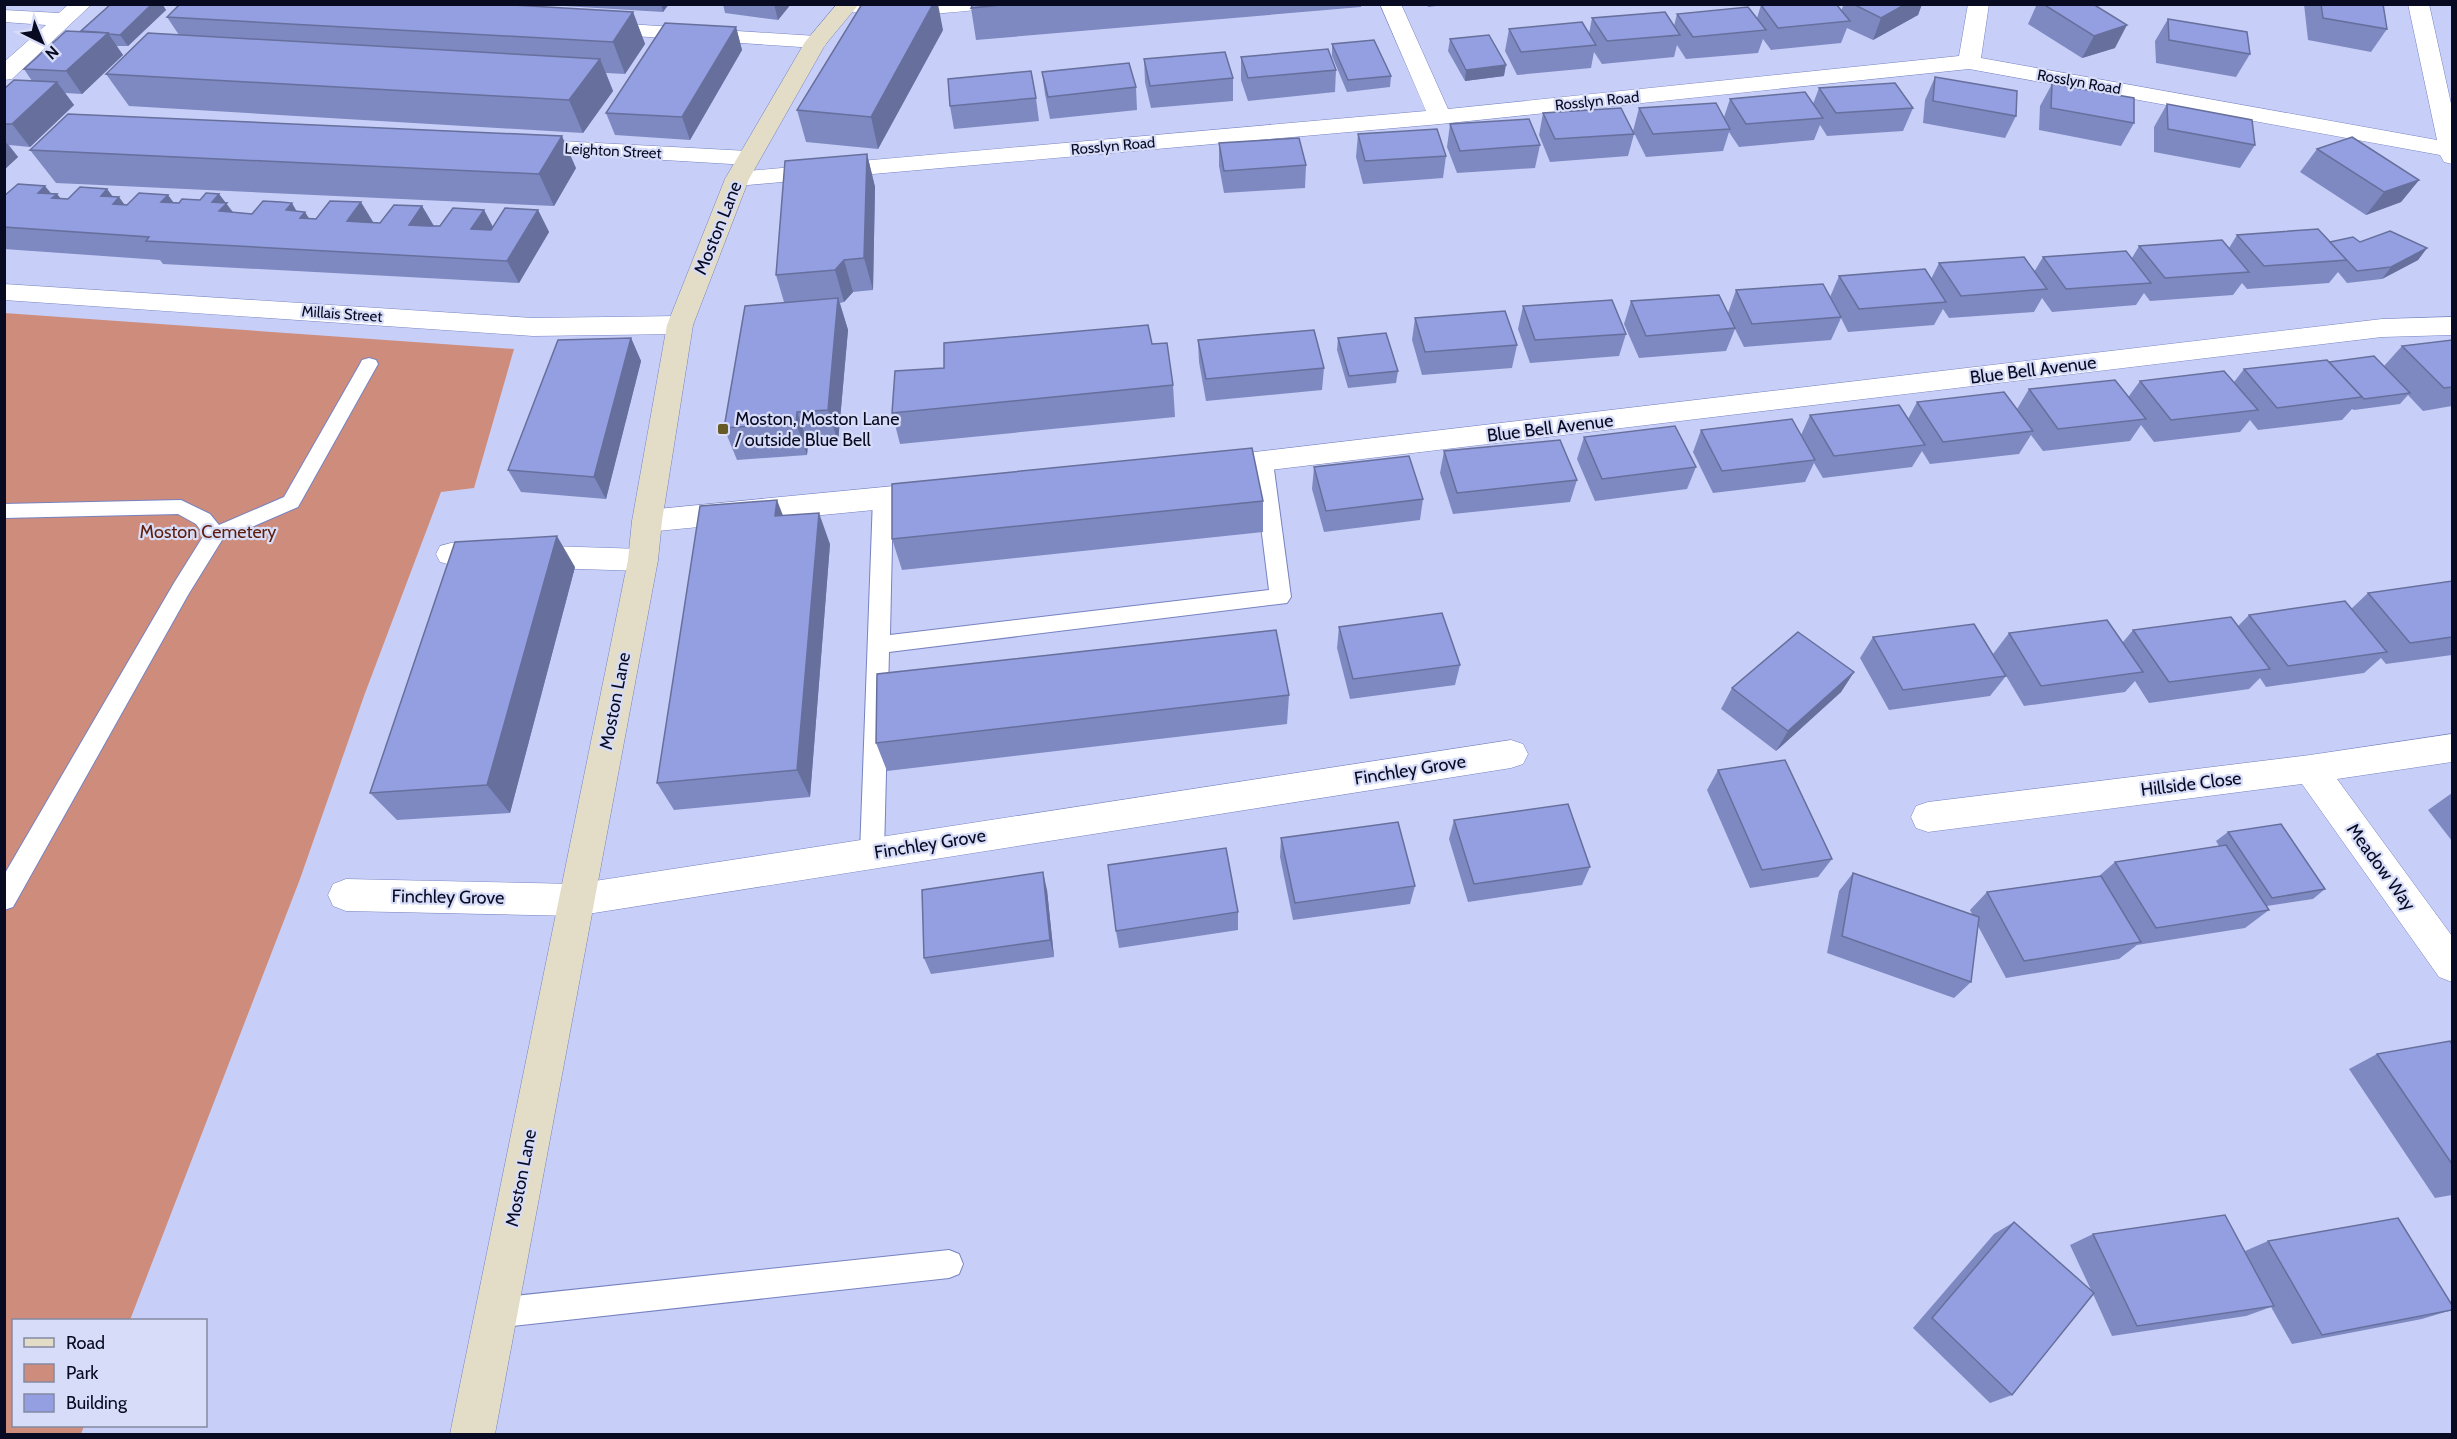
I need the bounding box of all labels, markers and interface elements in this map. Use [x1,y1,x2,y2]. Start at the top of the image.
north arrow [12,12,72,72]
text: N [41,42,63,63]
street label: Rosslyn Road [2036,66,2122,98]
street label: Rosslyn Road [1554,88,1640,114]
street label: Rosslyn Road [1070,133,1156,159]
street label: Leighton Street [564,139,662,163]
street label: Moston Lane [689,178,747,278]
street label: Millais Street [301,302,383,326]
street label: Blue Bell Avenue [1969,351,2097,389]
place label: Moston, Moston Lane / outside Blue Bell [734,408,899,451]
street label: Blue Bell Avenue [1486,409,1614,447]
marker: Moston, Moston Lane / outside Blue Bell [716,422,730,436]
park label: Moston Cemetery [140,521,276,543]
street label: Moston Lane [595,650,635,752]
street label: Finchley Grove [1353,750,1467,790]
street label: Hillside Close [2139,767,2243,801]
street label: Meadow Way [2342,819,2420,915]
street label: Finchley Grove [873,824,987,864]
street label: Finchley Grove [392,885,504,909]
street label: Moston Lane [501,1127,541,1229]
legend [12,1319,207,1427]
text: Road [66,1332,105,1354]
text: Park [66,1362,99,1384]
text: Building [66,1392,128,1414]

